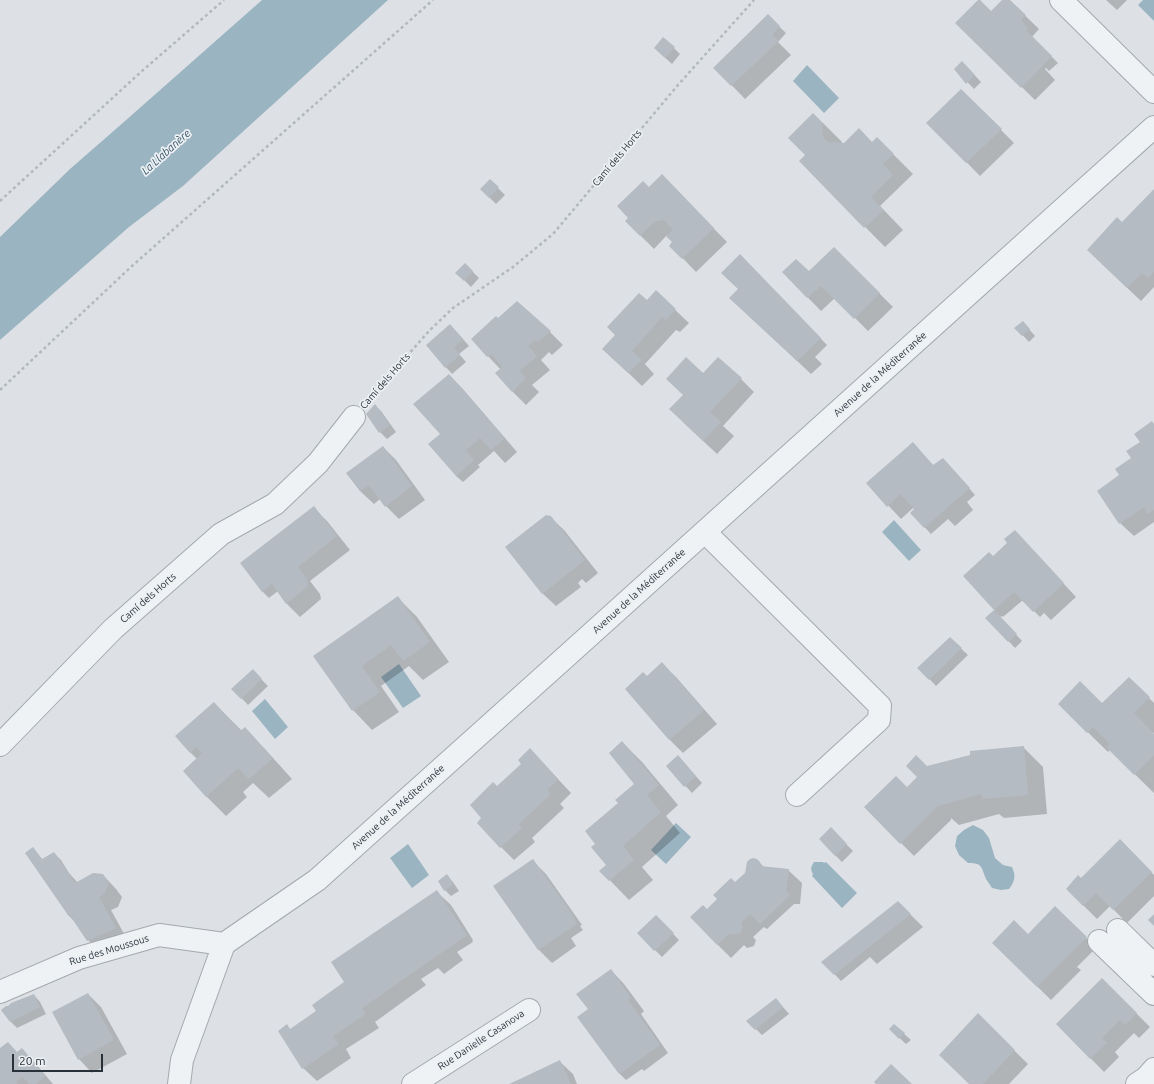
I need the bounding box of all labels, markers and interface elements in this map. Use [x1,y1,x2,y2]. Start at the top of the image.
water label: La Llabanère [139,127,193,177]
street label: Camí dels Horts [590,127,644,189]
street label: Avenue de la Méditerranée [831,329,929,419]
street label: Camí dels Horts [357,351,413,411]
street label: Avenue de la Méditerranée [590,546,688,636]
street label: Camí dels Horts [118,570,178,626]
street label: Avenue de la Méditerranée [349,762,447,852]
street label: Rue des Moussous [68,932,150,968]
street label: Rue Danielle Casanova [435,1007,527,1073]
scale bar [14,1046,105,1072]
text: 20 m [19,1054,46,1067]

